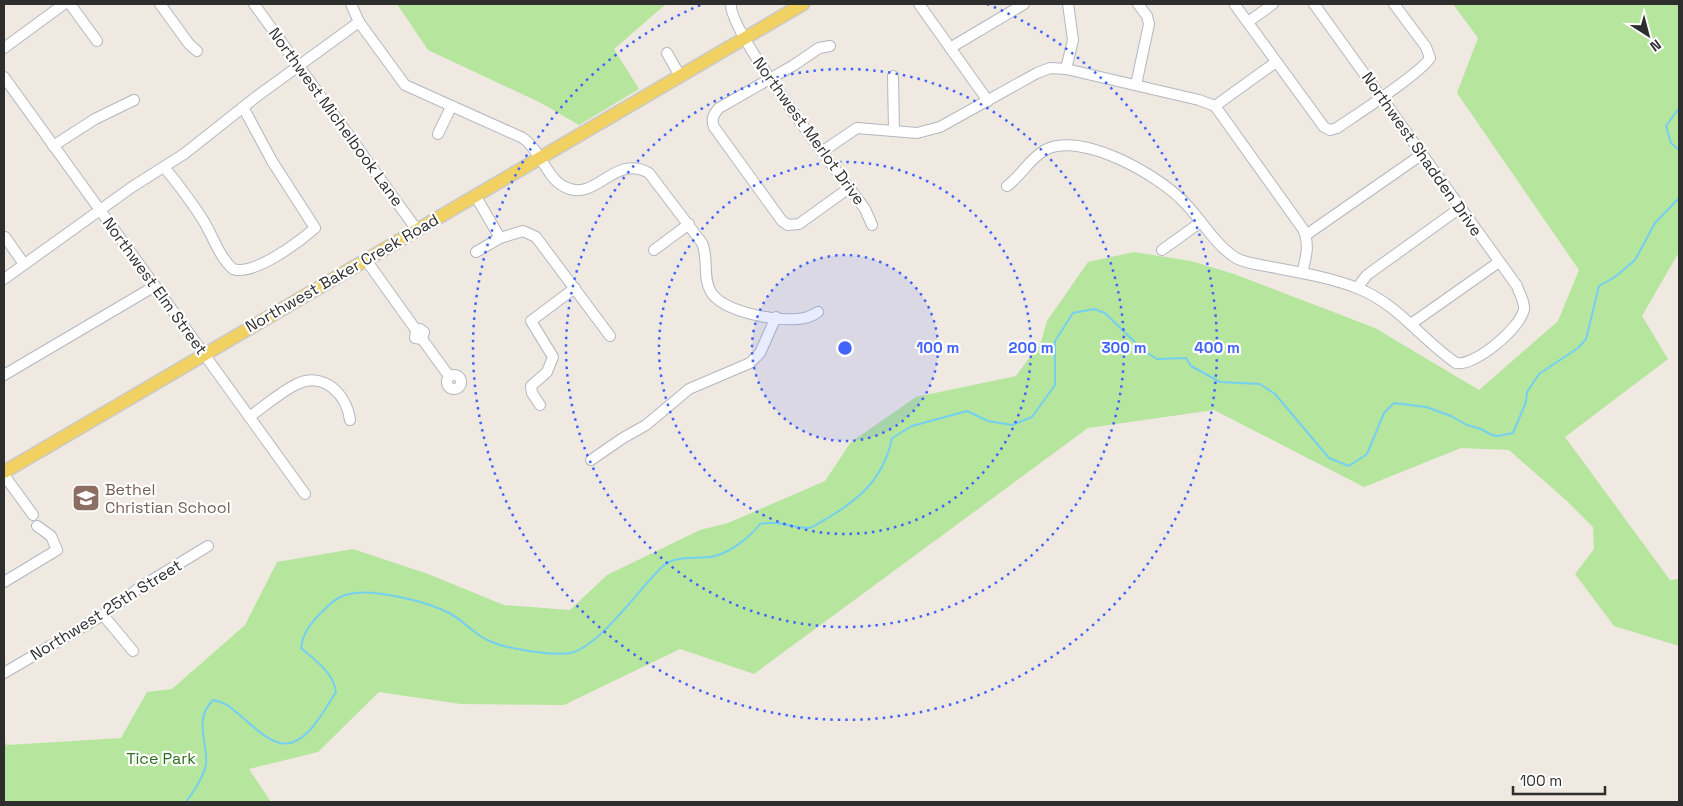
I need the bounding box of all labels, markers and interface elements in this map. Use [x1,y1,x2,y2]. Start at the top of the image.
north arrow [1623,10,1673,60]
street label: Northwest Michelbook Lane [264,23,408,211]
text: N [1647,35,1665,56]
street label: Northwest Merlot Drive [748,53,870,209]
street label: Northwest Shadden Drive [1357,68,1487,240]
street label: Northwest Baker Creek Road [241,209,443,337]
street label: Northwest Elm Street [98,213,212,359]
text: 100 m [917,338,959,357]
text: 200 m [1009,338,1053,357]
text: 300 m [1101,338,1147,357]
text: 400 m [1194,338,1240,357]
centre of rings [836,339,854,357]
place label: Bethel Christian School [105,479,231,518]
school or university icon: Bethel Christian School [71,483,101,513]
street label: Northwest 25th Street [26,555,186,665]
park label: Tice Park [126,748,196,769]
scale bar [1513,764,1606,796]
text: 100 m [1520,771,1562,790]

